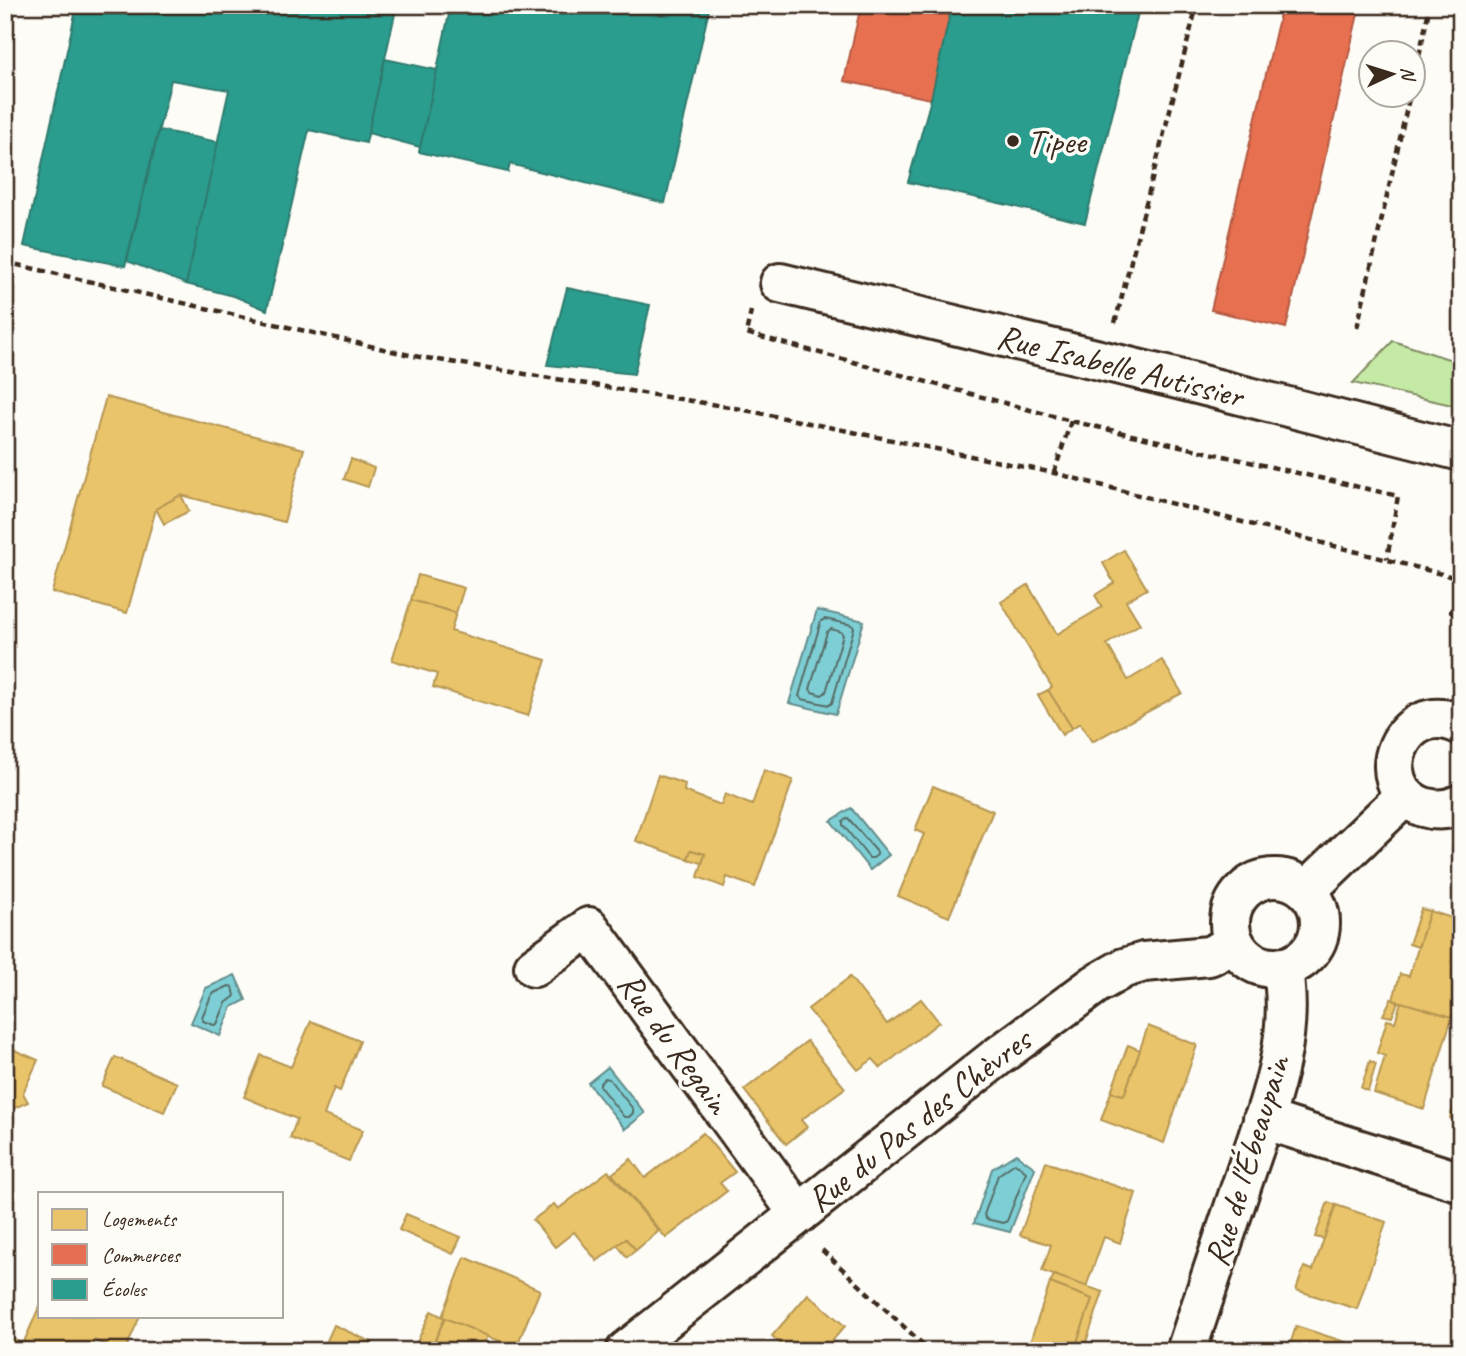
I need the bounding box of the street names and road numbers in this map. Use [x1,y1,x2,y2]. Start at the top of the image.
street label: Rue Isabelle Autissier [992,314,1250,419]
street label: Rue du Regain [608,963,742,1124]
street label: Rue du Pas des Chèvres [797,1016,1042,1222]
street label: Rue de l'Ébeaupain [1194,1048,1301,1272]

